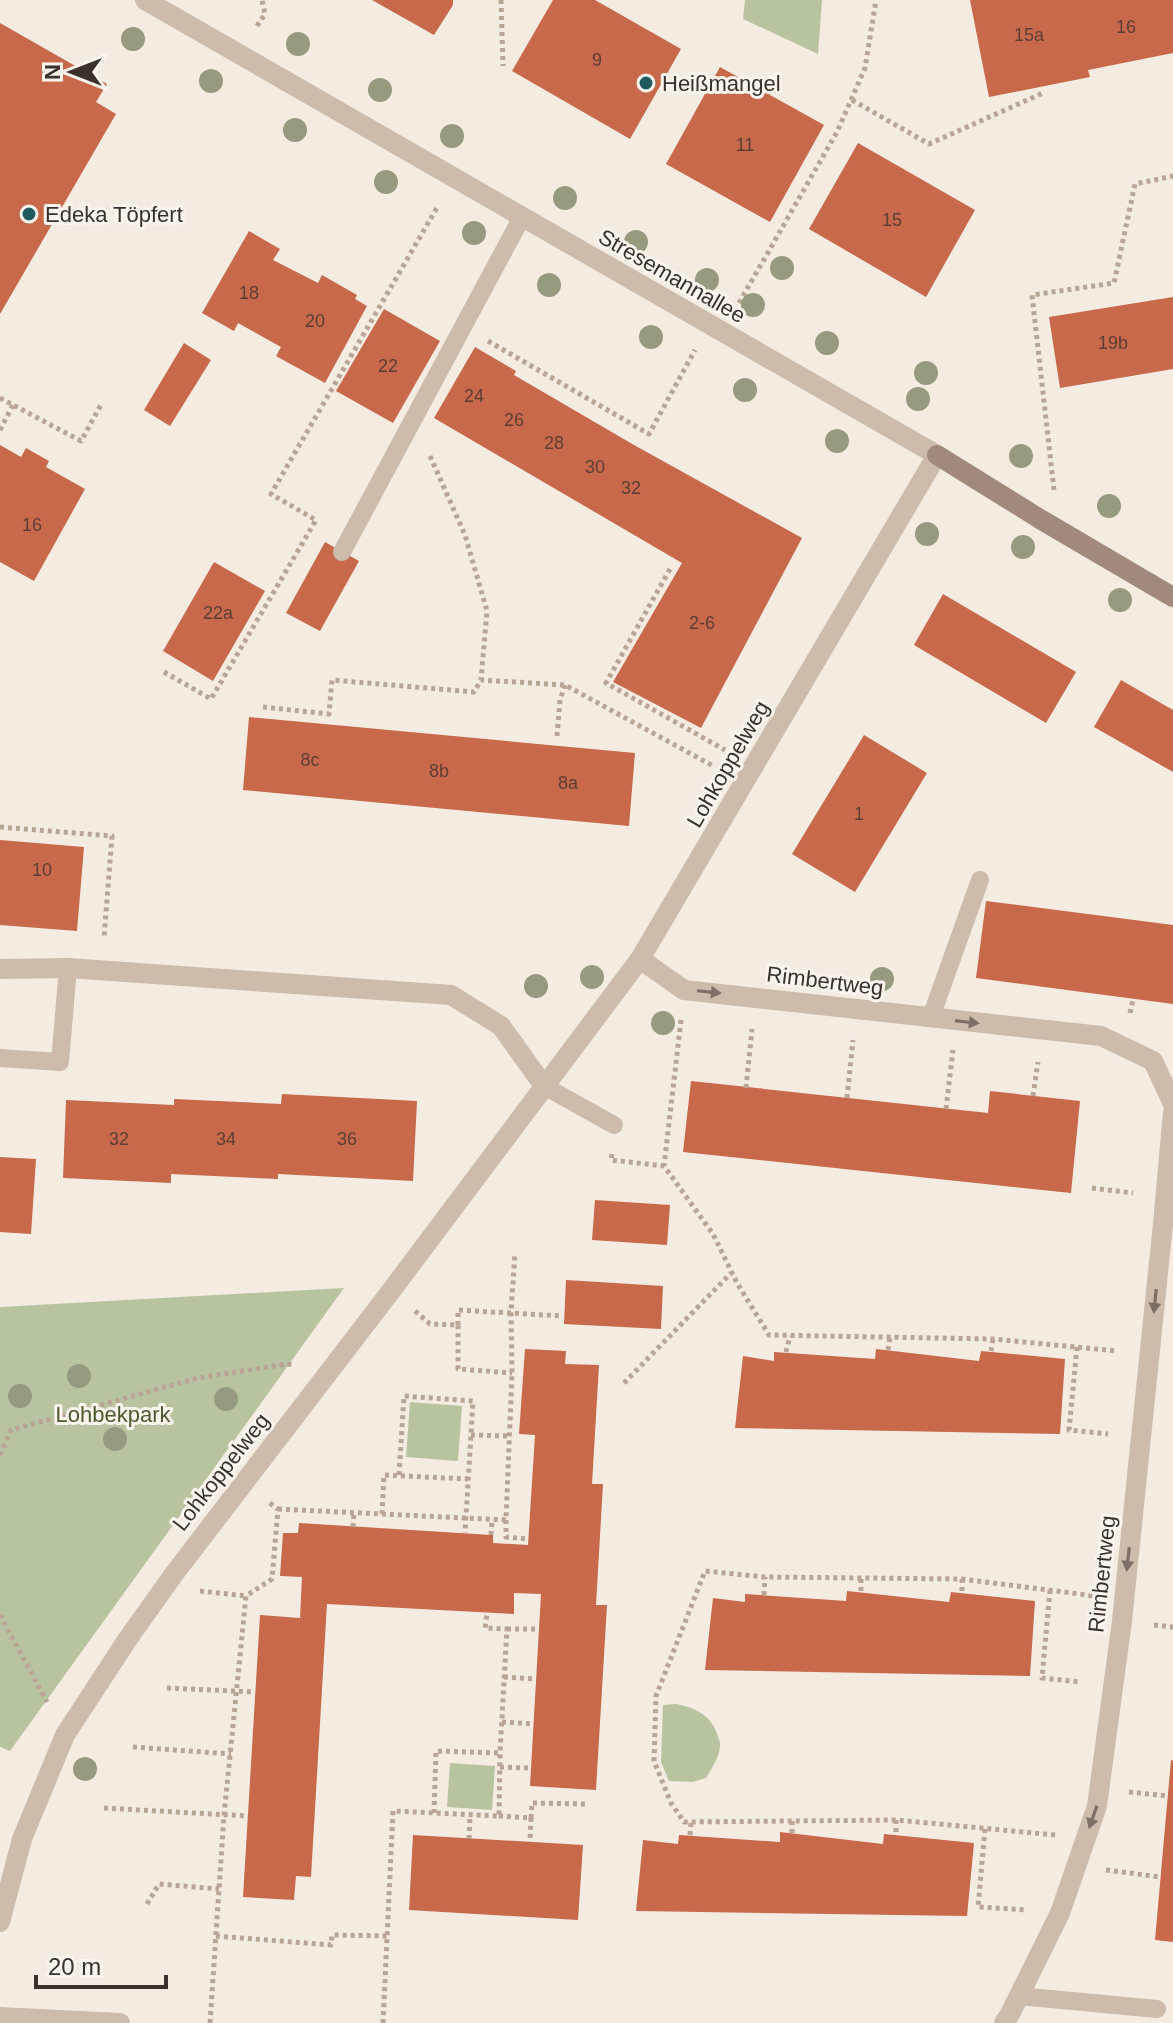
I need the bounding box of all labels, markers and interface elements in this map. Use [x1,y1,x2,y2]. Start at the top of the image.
house number: 16 [1116,17,1136,37]
house number: 15a [1014,25,1045,45]
north arrow [32,32,112,112]
house number: 9 [592,50,602,70]
text: N [40,64,65,80]
place label: Heißmangel [662,71,781,96]
marker: Heißmangel [637,74,655,92]
house number: 11 [736,135,754,155]
place label: Edeka Töpfert [45,202,183,227]
marker: Edeka Töpfert [20,205,38,223]
house number: 15 [882,210,902,230]
street label: Stresemannallee [594,224,750,328]
house number: 18 [239,283,259,303]
house number: 20 [305,311,325,331]
house number: 19b [1098,333,1128,353]
house number: 22 [378,356,398,376]
house number: 24 [464,386,484,406]
house number: 26 [504,410,524,430]
house number: 28 [544,433,564,453]
house number: 30 [585,457,605,477]
house number: 32 [621,478,641,498]
house number: 16 [22,515,42,535]
house number: 22a [203,603,234,623]
house number: 2-6 [689,613,715,633]
street label: Lohkoppelweg [682,696,774,832]
house number: 8c [300,750,320,770]
house number: 8b [429,761,449,781]
house number: 8a [558,773,579,793]
house number: 1 [854,804,864,824]
house number: 10 [32,860,52,880]
street label: Rimbertweg [765,961,885,1001]
one-way arrow [697,986,722,999]
one-way arrow [955,1015,980,1028]
house number: 32 [109,1129,129,1149]
house number: 34 [216,1129,236,1149]
house number: 36 [337,1129,357,1149]
one-way arrow [1149,1289,1162,1314]
park label: Lohbekpark [56,1402,171,1427]
street label: Lohkoppelweg [167,1408,275,1536]
street label: Rimbertweg [1083,1514,1121,1634]
one-way arrow [1121,1547,1134,1572]
one-way arrow [1086,1805,1098,1829]
scale bar [36,1939,166,1989]
text: 20 m [48,1953,101,1980]

